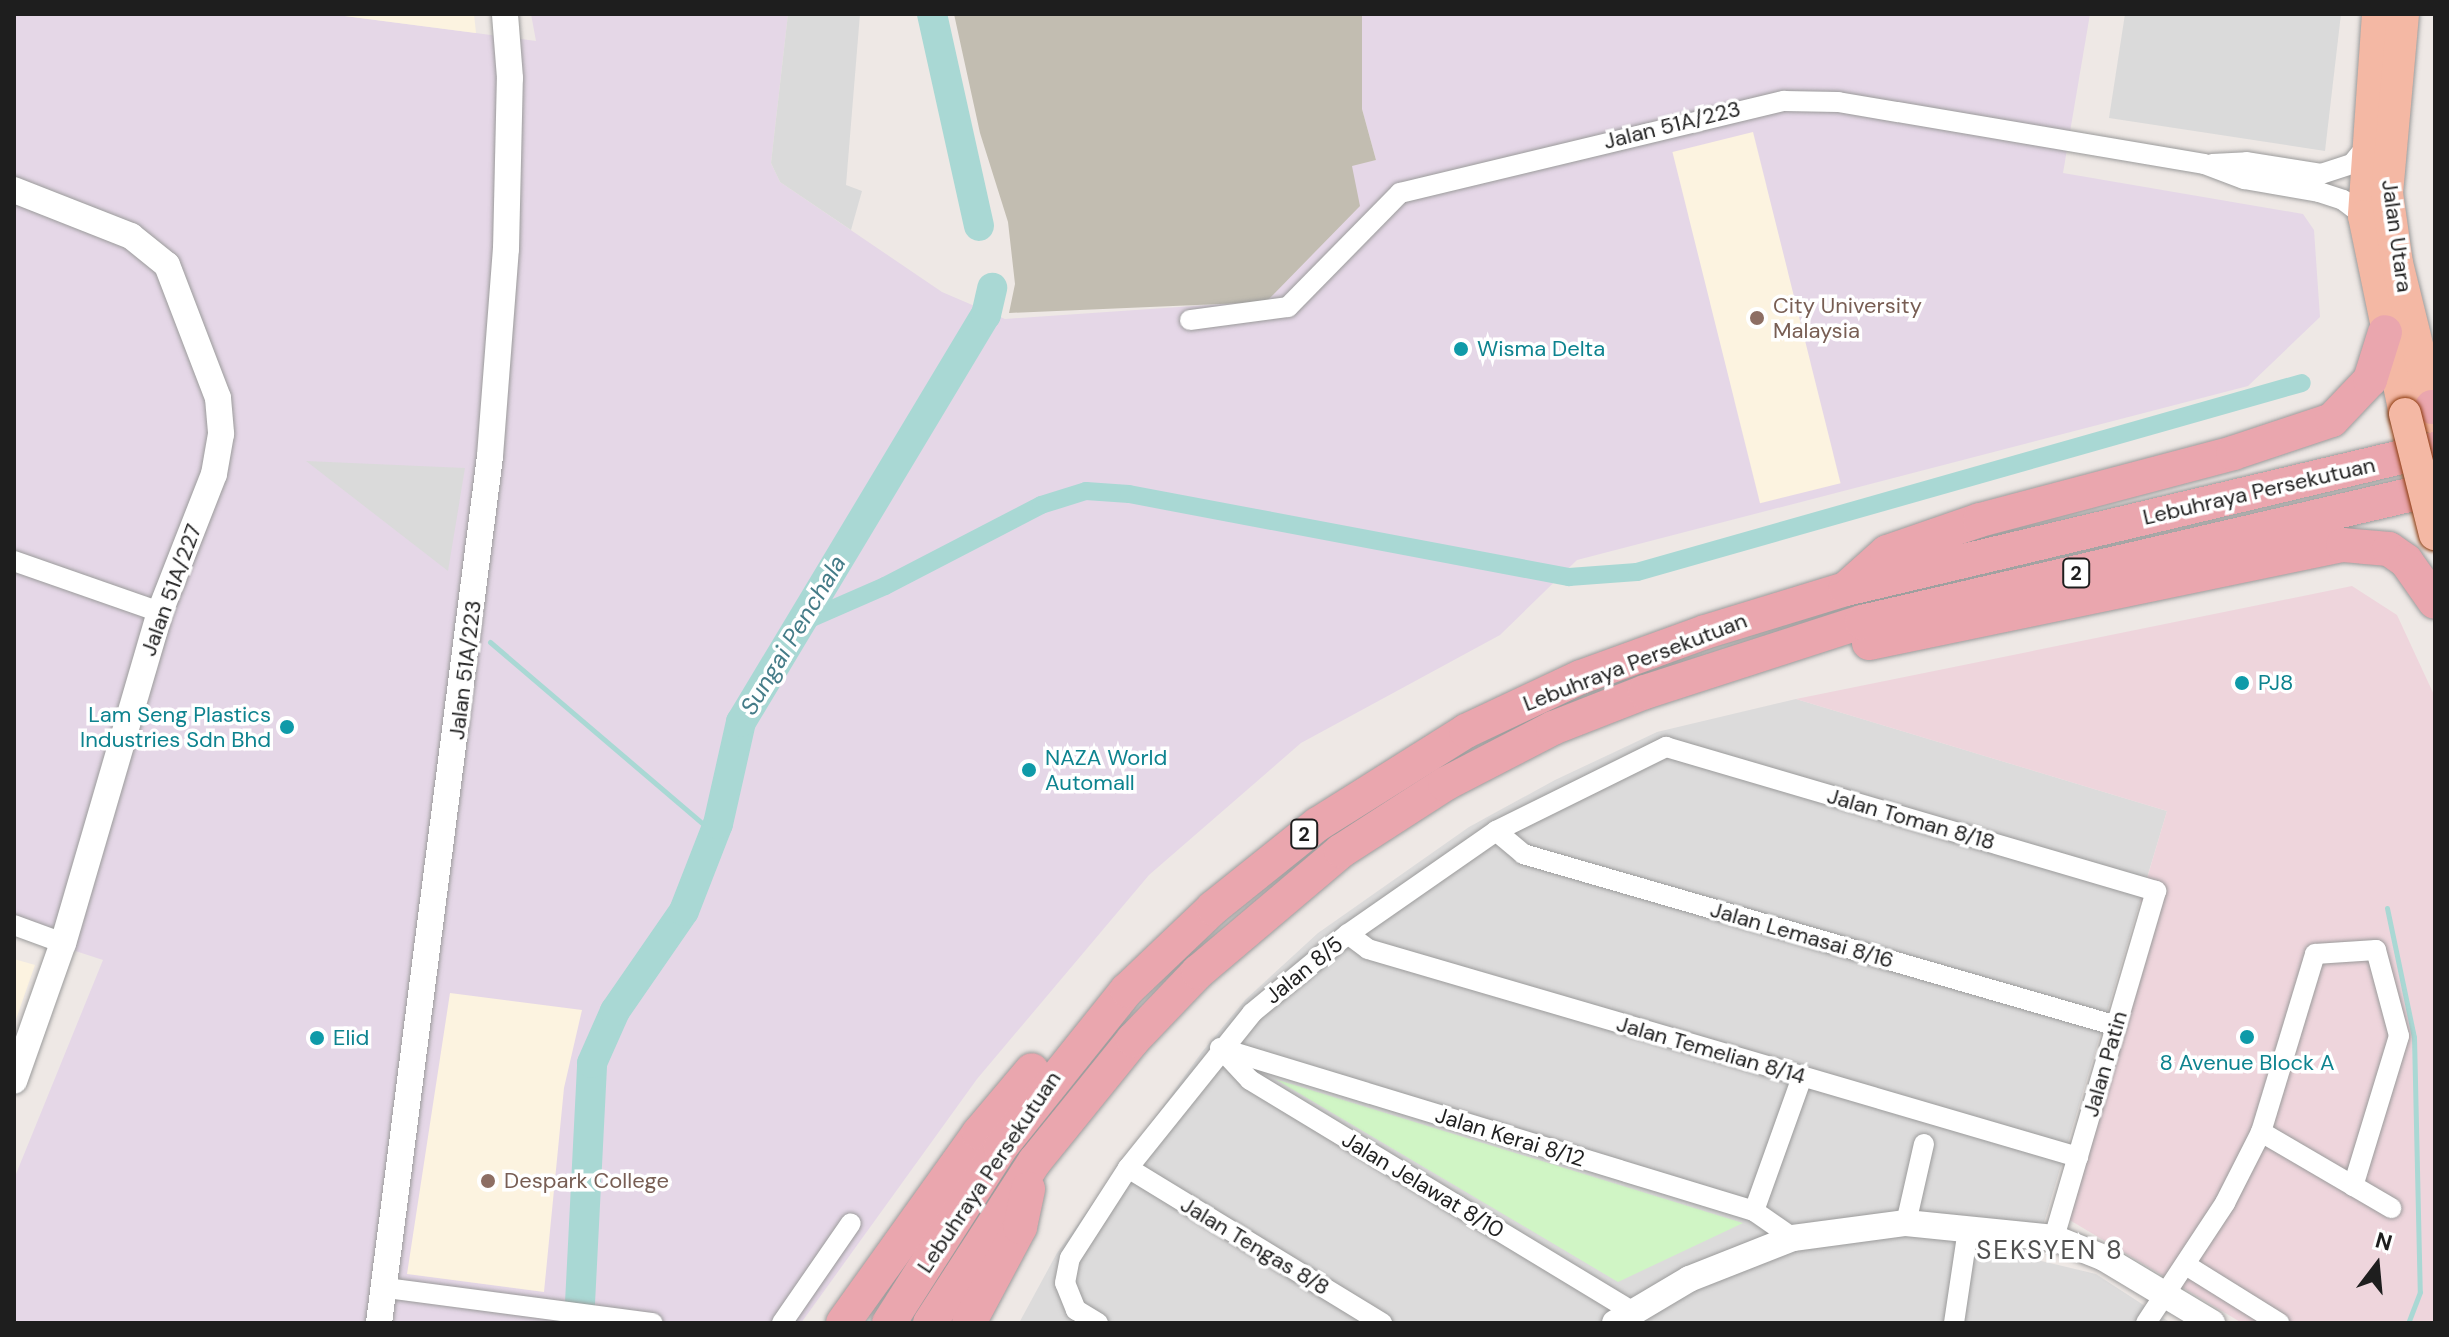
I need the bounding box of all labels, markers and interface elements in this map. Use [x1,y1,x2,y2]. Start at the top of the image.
street label: Jalan 51A/223 [1601,95,1743,155]
street label: Jalan Utara [2376,178,2418,294]
place label: City University Malaysia [1773,292,1922,344]
marker: City University Malaysia [1748,309,1766,327]
place label: Wisma Delta [1477,336,1605,362]
marker: Wisma Delta [1452,340,1470,358]
street label: Lebuhraya Persekutuan [2140,451,2378,531]
street label: Jalan 51A/227 [135,520,207,660]
water label: Sungai Penchala [734,550,852,720]
road number: 2 [2062,557,2090,589]
street label: Jalan 51A/223 [443,599,487,741]
street label: Lebuhraya Persekutuan [1519,607,1751,717]
place label: PJ8 [2258,670,2293,696]
marker: PJ8 [2233,674,2251,692]
place label: Lam Seng Plastics Industries Sdn Bhd [80,701,271,752]
marker: Lam Seng Plastics Industries Sdn Bhd [278,718,296,736]
place label: NAZA World Automall [1045,744,1167,796]
marker: NAZA World Automall [1020,761,1038,779]
street label: Jalan Toman 8/18 [1824,782,1998,856]
road number: 2 [1290,818,1318,850]
street label: Jalan Lemasai 8/16 [1707,896,1897,974]
street label: Jalan 8/5 [1260,931,1348,1009]
street label: Jalan Patin [2077,1008,2133,1120]
street label: Jalan Temelian 8/14 [1613,1010,1809,1090]
place label: Elid [333,1025,369,1051]
marker: 8 Avenue Block A [2238,1028,2256,1046]
marker: Elid [308,1029,326,1047]
place label: 8 Avenue Block A [2159,1050,2335,1076]
street label: Lebuhraya Persekutuan [912,1066,1066,1278]
street label: Jalan Kerai 8/12 [1432,1102,1588,1172]
street label: Jalan Jelawat 8/10 [1337,1126,1509,1244]
place label: Despark College [504,1168,669,1194]
marker: Despark College [479,1172,497,1190]
street label: Jalan Tengas 8/8 [1176,1191,1334,1301]
north arrow [2337,1225,2417,1305]
text: N [2372,1225,2395,1258]
district label: SEKSYEN 8 [1976,1235,2124,1267]

